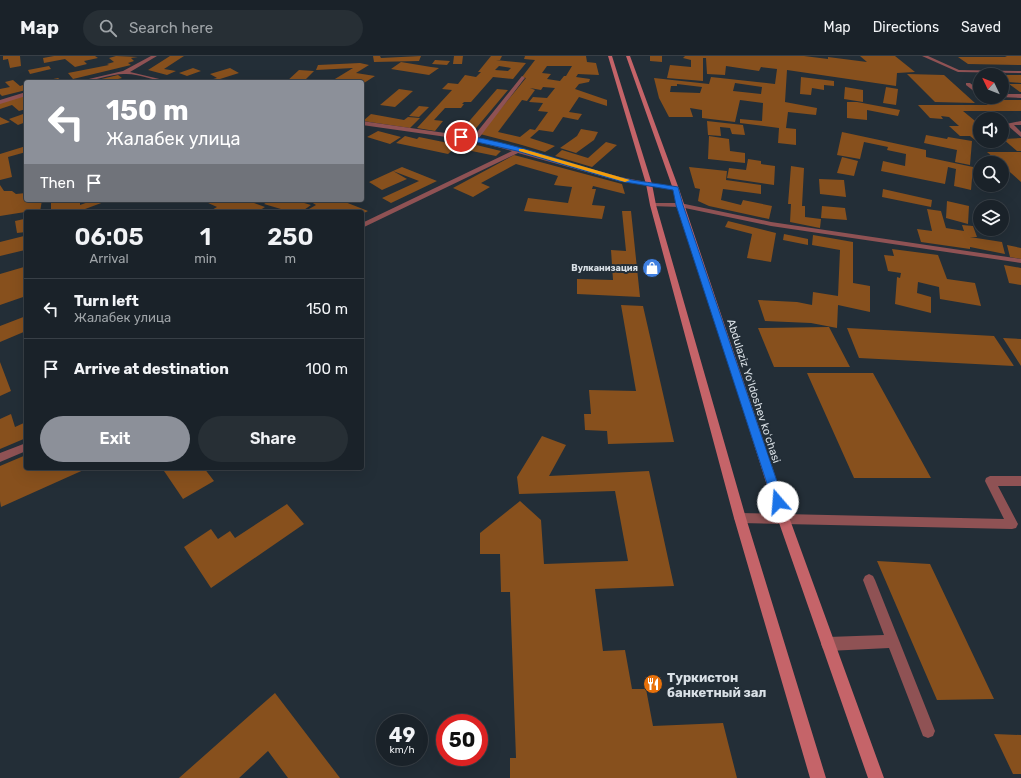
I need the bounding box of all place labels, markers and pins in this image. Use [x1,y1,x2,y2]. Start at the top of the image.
pin [444,120,478,154]
shop icon: Вулканизация [641,257,663,279]
place label: Вулканизация [571,263,638,273]
place label: Туркистон банкетный зал [667,670,767,700]
restaurant icon: Туркистон банкетный зал [642,673,664,695]

